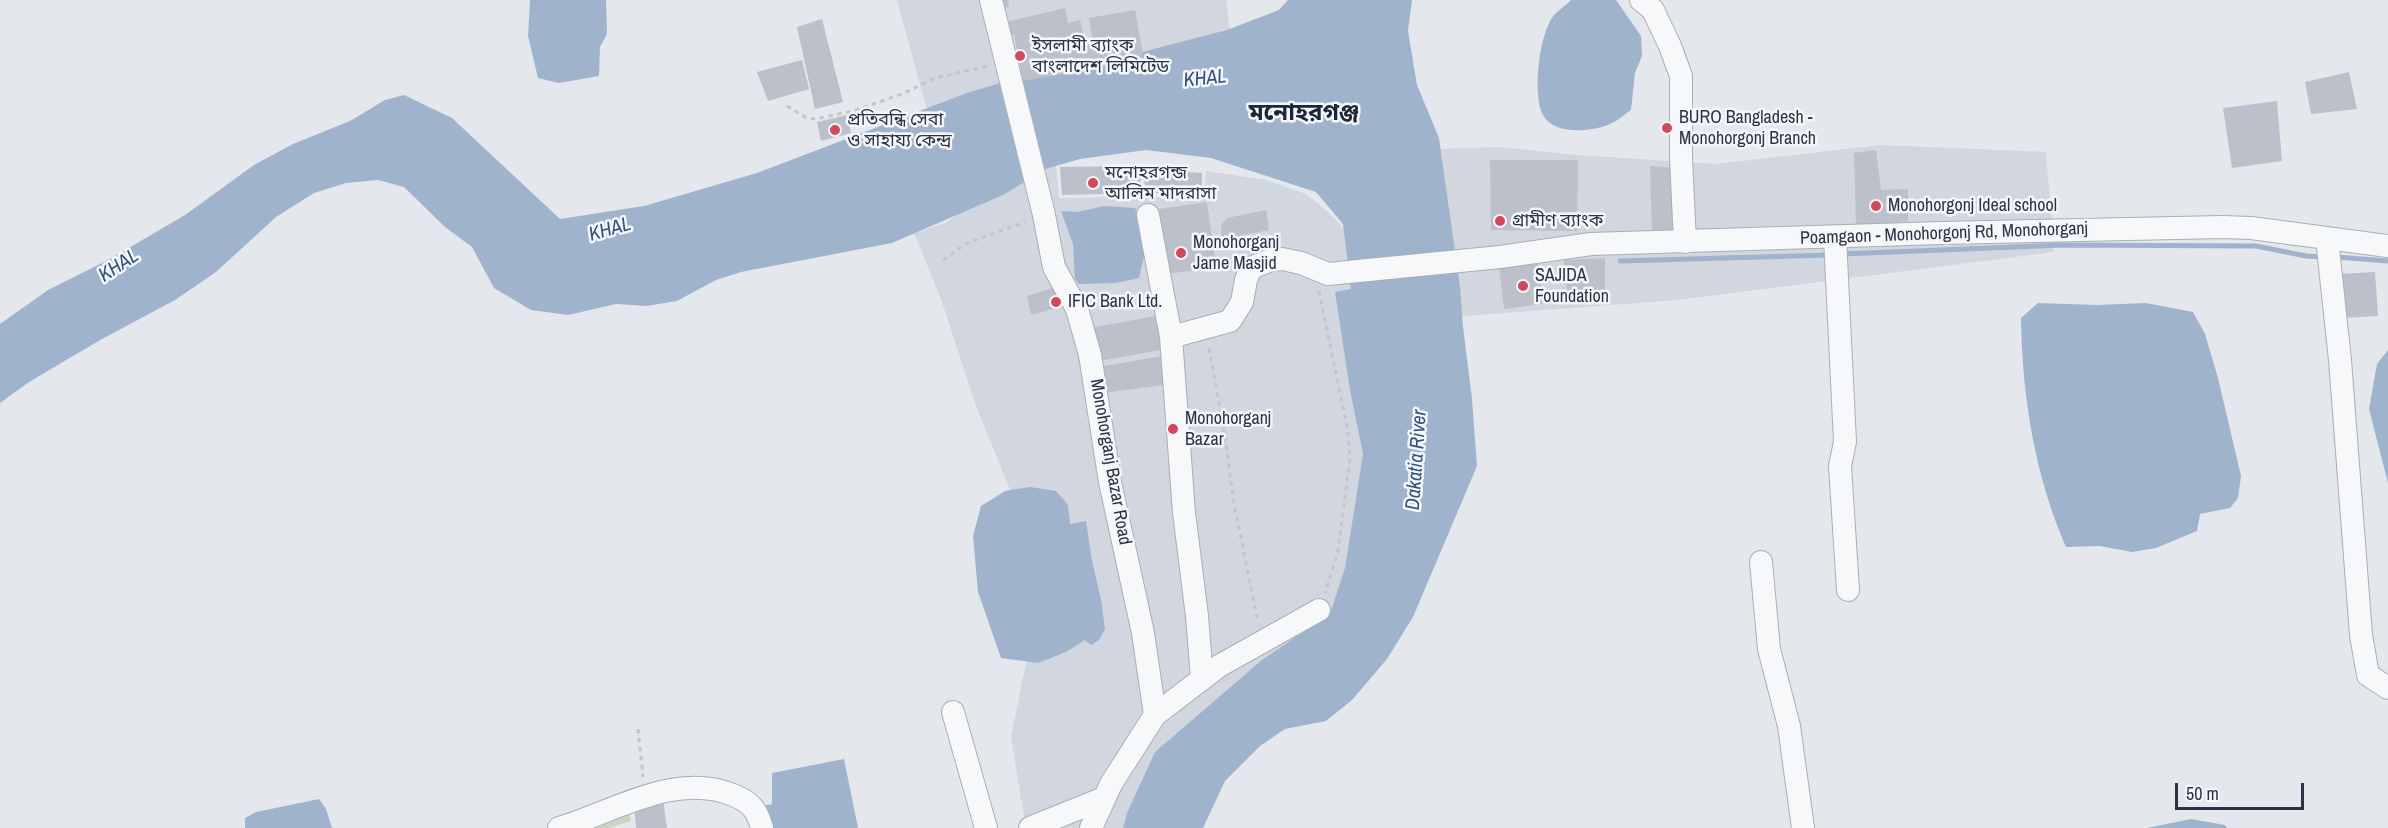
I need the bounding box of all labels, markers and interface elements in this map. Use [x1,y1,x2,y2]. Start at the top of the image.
place label: ইসলামী ব্যাংক বাংলাদেশ লিমিটেড [1032,35,1169,78]
marker: ইসলামী ব্যাংক বাংলাদেশ লিমিটেড [1013,49,1027,63]
water label: KHAL [1182,65,1228,93]
district label: মনোহরগঞ্জ [1249,100,1359,128]
place label: BURO Bangladesh - Monohorgonj Branch [1679,107,1816,150]
place label: প্রতিবন্ধি সেবা ও সাহায্য কেন্দ্র [847,109,952,152]
marker: BURO Bangladesh - Monohorgonj Branch [1660,121,1674,135]
marker: প্রতিবন্ধি সেবা ও সাহায্য কেন্দ্র [828,123,842,137]
place label: মনোহরগন্জ আলিম মাদরাসা [1105,162,1216,204]
marker: মনোহরগন্জ আলিম মাদরাসা [1086,176,1100,190]
place label: Monohorgonj Ideal school [1888,195,2057,217]
marker: Monohorgonj Ideal school [1869,199,1883,213]
place label: গ্রামীণ ব্যাংক [1512,210,1603,232]
water label: KHAL [586,213,634,247]
marker: গ্রামীণ ব্যাংক [1493,214,1507,228]
street label: Poamgaon - Monohorgonj Rd, Monohorganj [1800,218,2088,250]
place label: Monohorganj Jame Masjid [1193,232,1279,274]
water label: KHAL [95,244,143,288]
marker: Monohorganj Jame Masjid [1174,246,1188,260]
place label: SAJIDA Foundation [1535,265,1609,308]
marker: SAJIDA Foundation [1516,279,1530,293]
place label: IFIC Bank Ltd. [1068,291,1162,313]
marker: IFIC Bank Ltd. [1049,295,1063,309]
street label: Monohorganj Bazar Road [1085,377,1135,547]
place label: Monohorganj Bazar [1185,408,1271,450]
water label: Dakatia River [1402,409,1432,511]
marker: Monohorganj Bazar [1166,422,1180,436]
scale bar [2178,771,2307,809]
text: 50 m [2186,781,2219,806]

